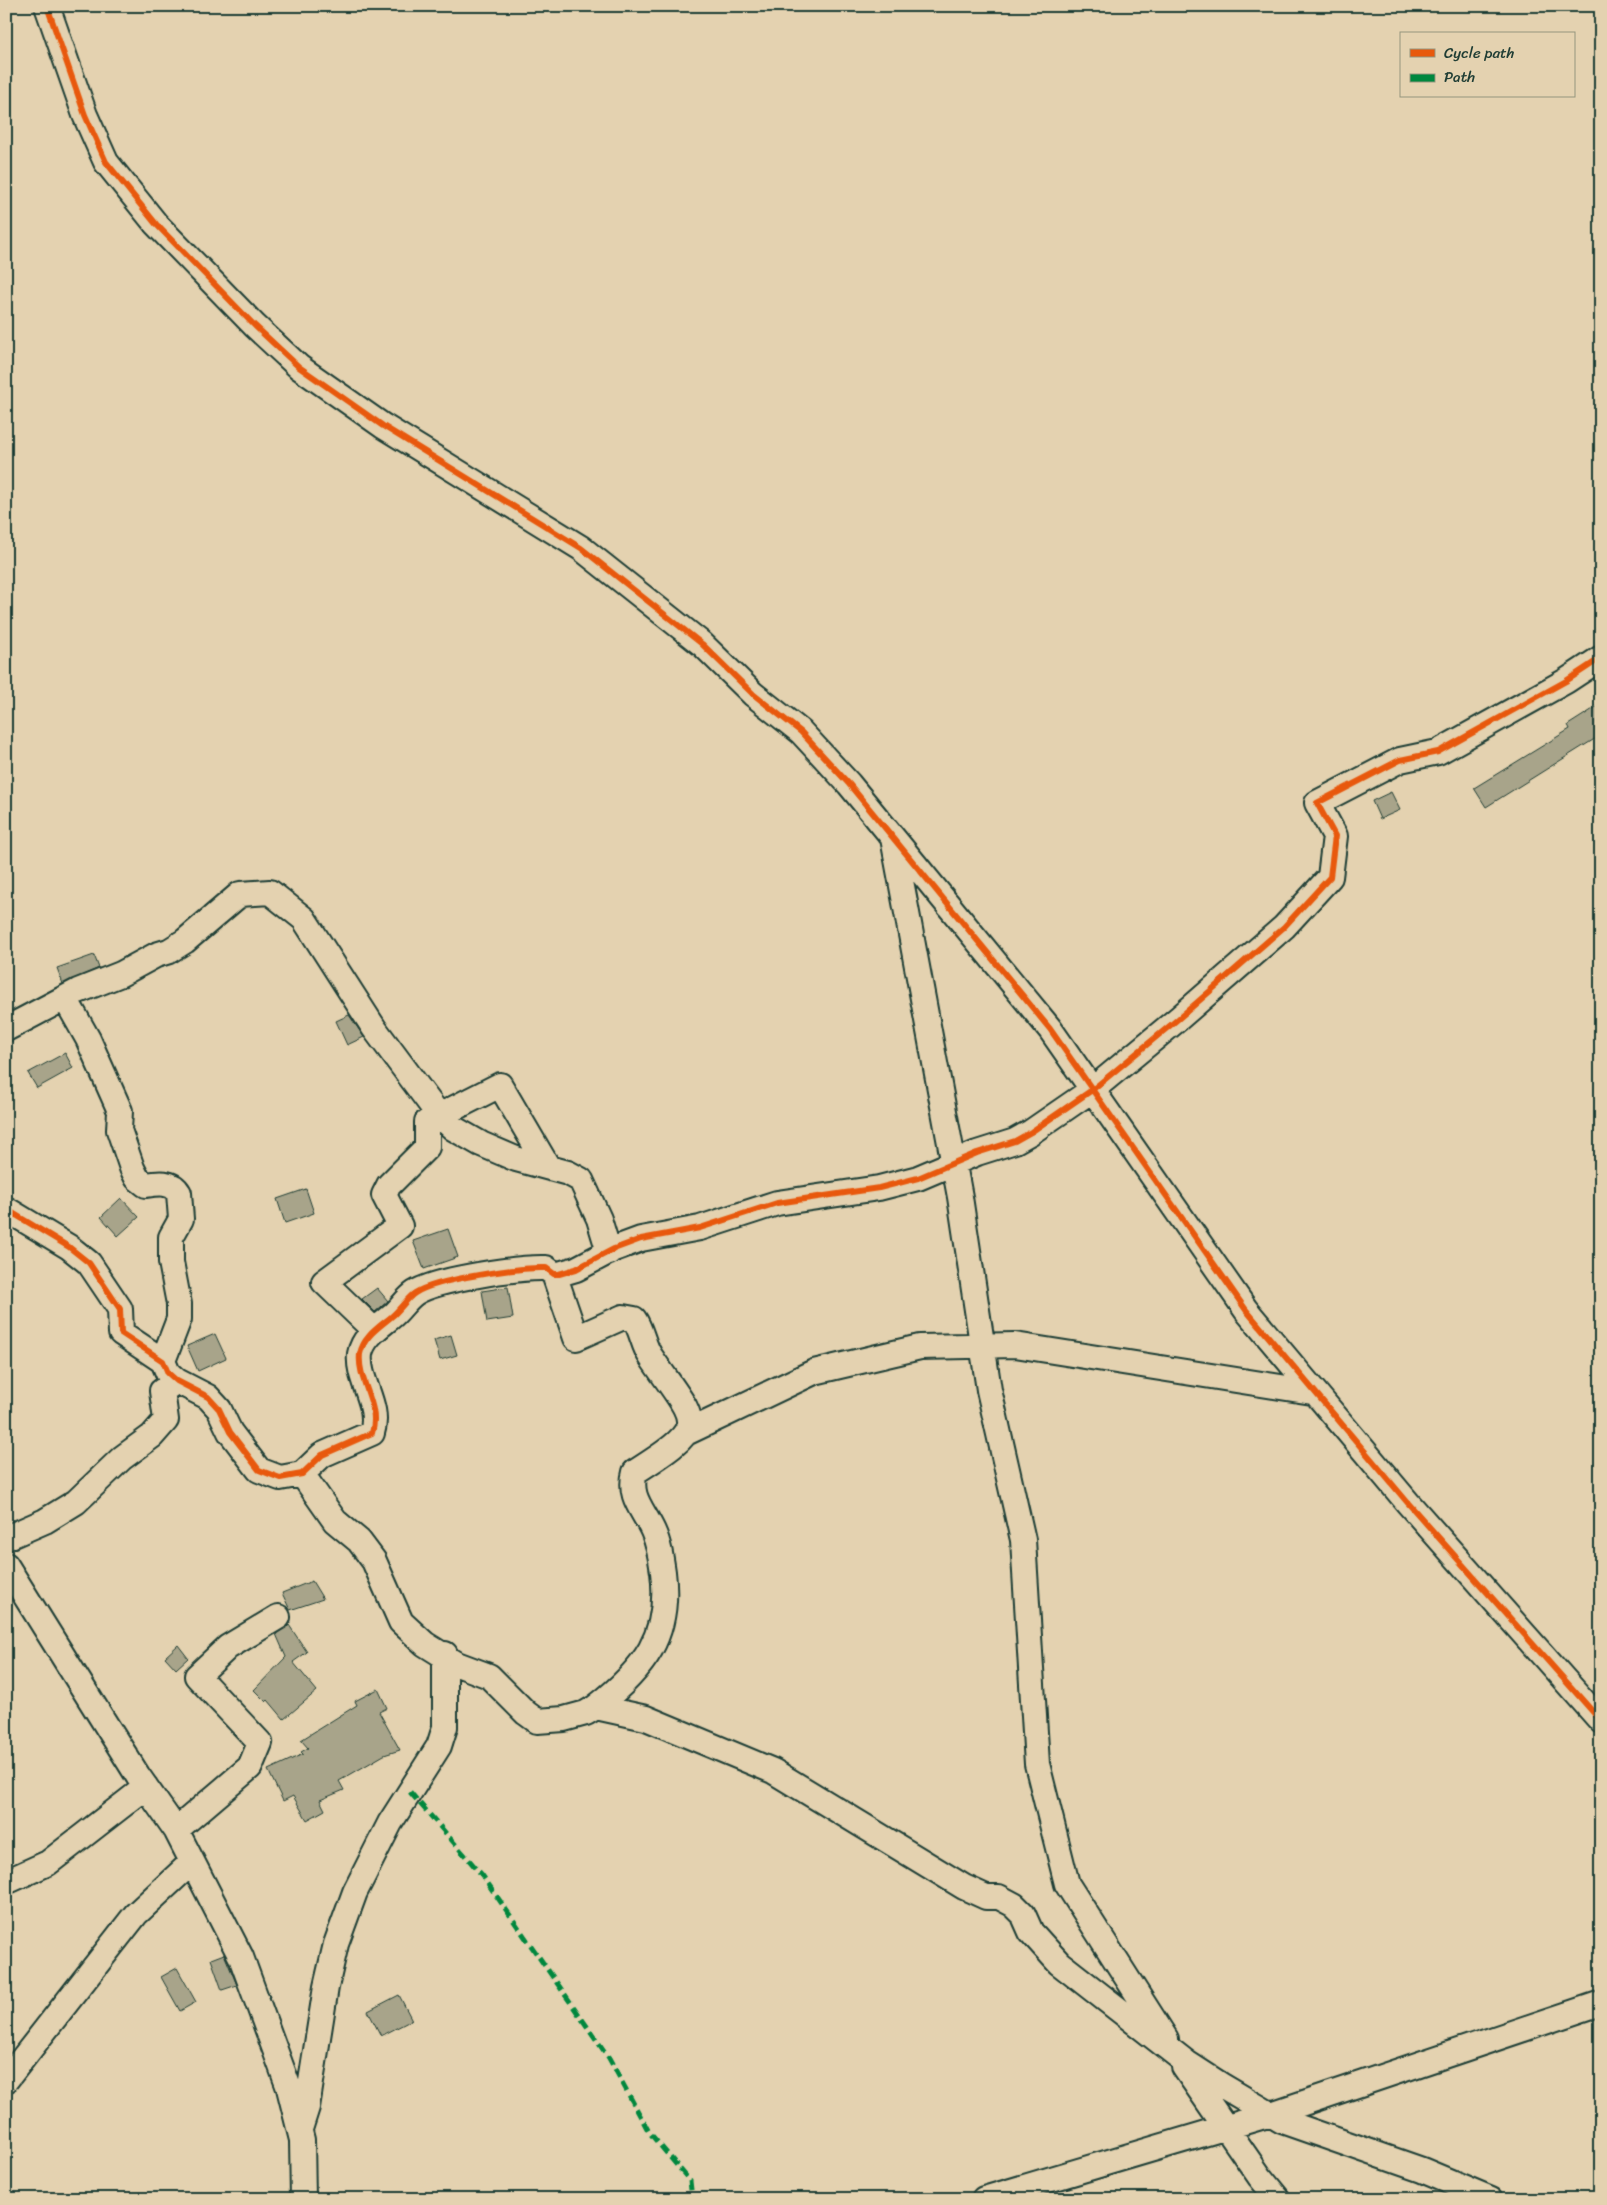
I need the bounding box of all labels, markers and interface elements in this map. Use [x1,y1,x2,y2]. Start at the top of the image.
legend [1400,32,1574,98]
text: Cycle path [1444,40,1515,66]
text: Path [1444,64,1475,90]

